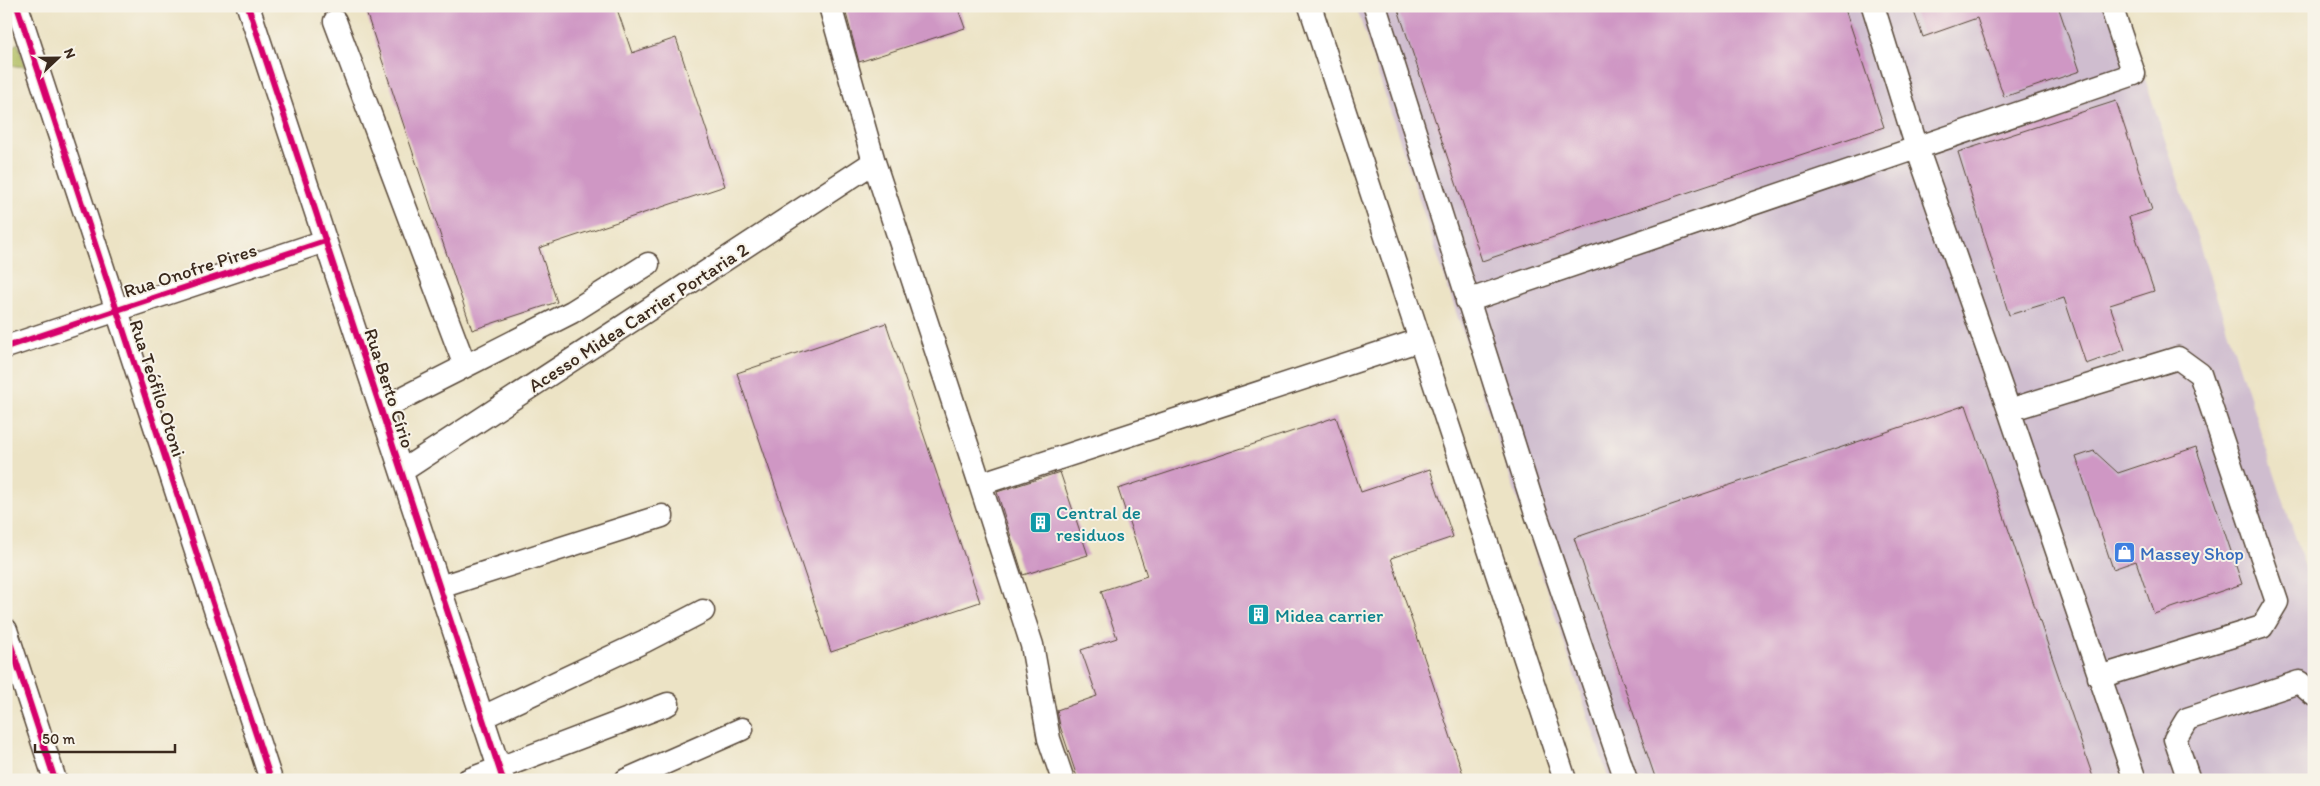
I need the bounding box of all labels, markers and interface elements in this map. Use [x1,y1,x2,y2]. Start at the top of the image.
north arrow [32,32,82,82]
text: N [60,46,79,61]
street label: Rua Onofre Pires [121,238,260,303]
street label: Acesso Midea Carrier Portaria 2 [524,238,753,397]
street label: Rua Teófilo Otoni [125,317,191,460]
street label: Rua Berto Círio [359,325,420,451]
place label: Central de residuos [1056,501,1141,546]
building icon: Central de residuos [1028,511,1052,535]
shop icon: Massey Shop [2112,541,2136,565]
place label: Massey Shop [2140,542,2244,565]
building icon: Midea carrier [1247,603,1271,627]
place label: Midea carrier [1275,604,1384,627]
scale bar [35,721,175,753]
text: 50 m [42,730,75,748]

